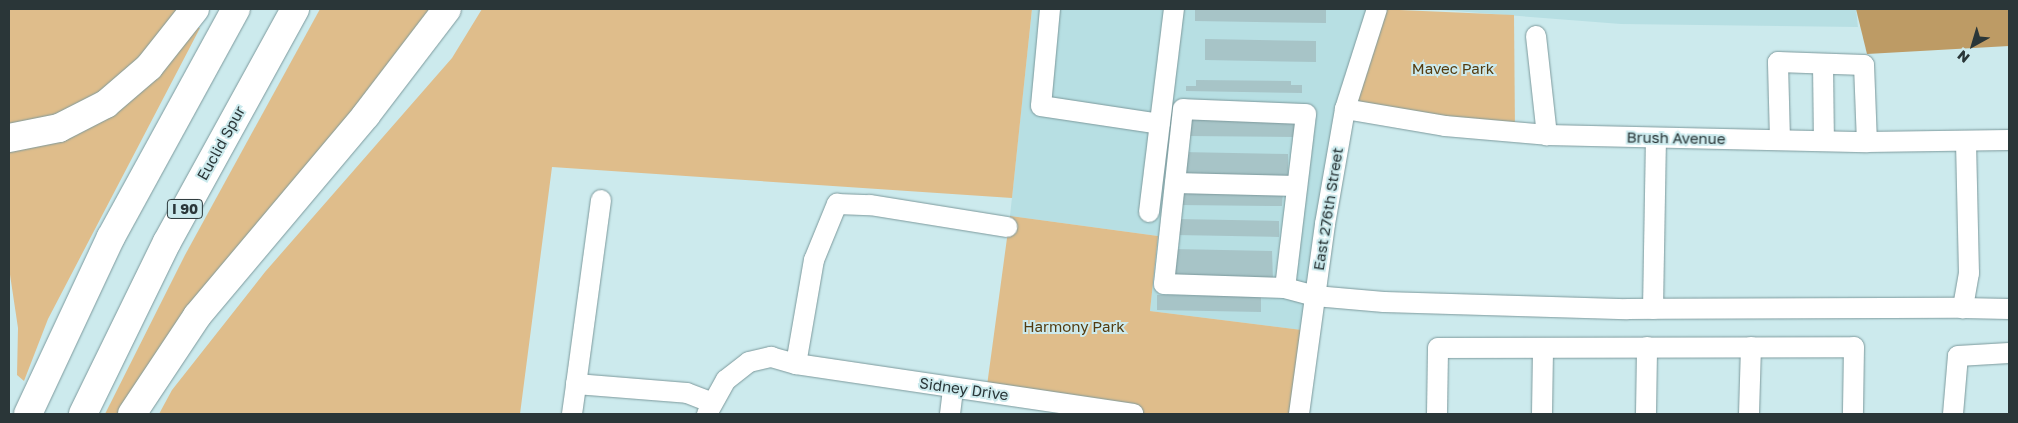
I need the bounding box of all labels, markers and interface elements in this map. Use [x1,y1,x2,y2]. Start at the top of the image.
north arrow [1948,20,1998,70]
text: N [1954,47,1973,67]
park label: Mavec Park [1412,60,1494,78]
street label: Euclid Spur [193,103,249,183]
street label: Brush Avenue [1626,128,1726,148]
street label: East 276th Street [1309,146,1347,272]
road number: I 90 [166,198,204,220]
park label: Harmony Park [1023,318,1125,336]
street label: Sidney Drive [918,374,1010,404]

